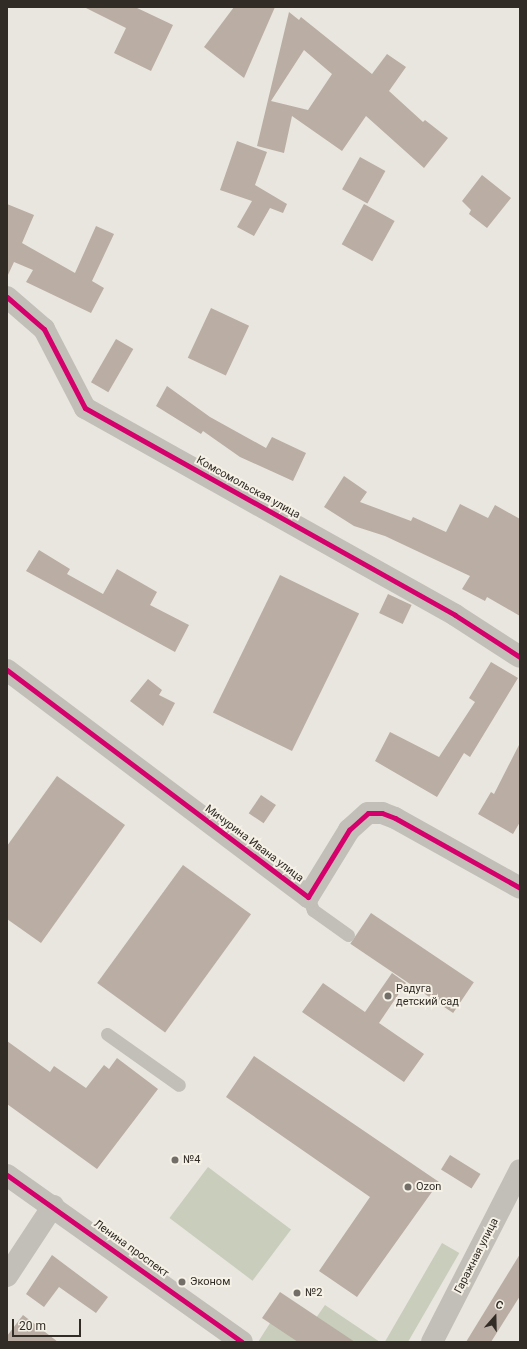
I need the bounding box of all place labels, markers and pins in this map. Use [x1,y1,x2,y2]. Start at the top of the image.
place label: Радуга детский сад [396,983,459,1009]
marker: Радуга детский сад [383,991,393,1001]
place label: №4 [183,1153,200,1167]
marker: №4 [170,1155,180,1165]
place label: Ozon [416,1180,441,1194]
marker: Ozon [403,1182,413,1192]
place label: Эконом [190,1275,230,1289]
marker: Эконом [177,1277,187,1287]
place label: №2 [305,1286,322,1300]
marker: №2 [292,1288,302,1298]

